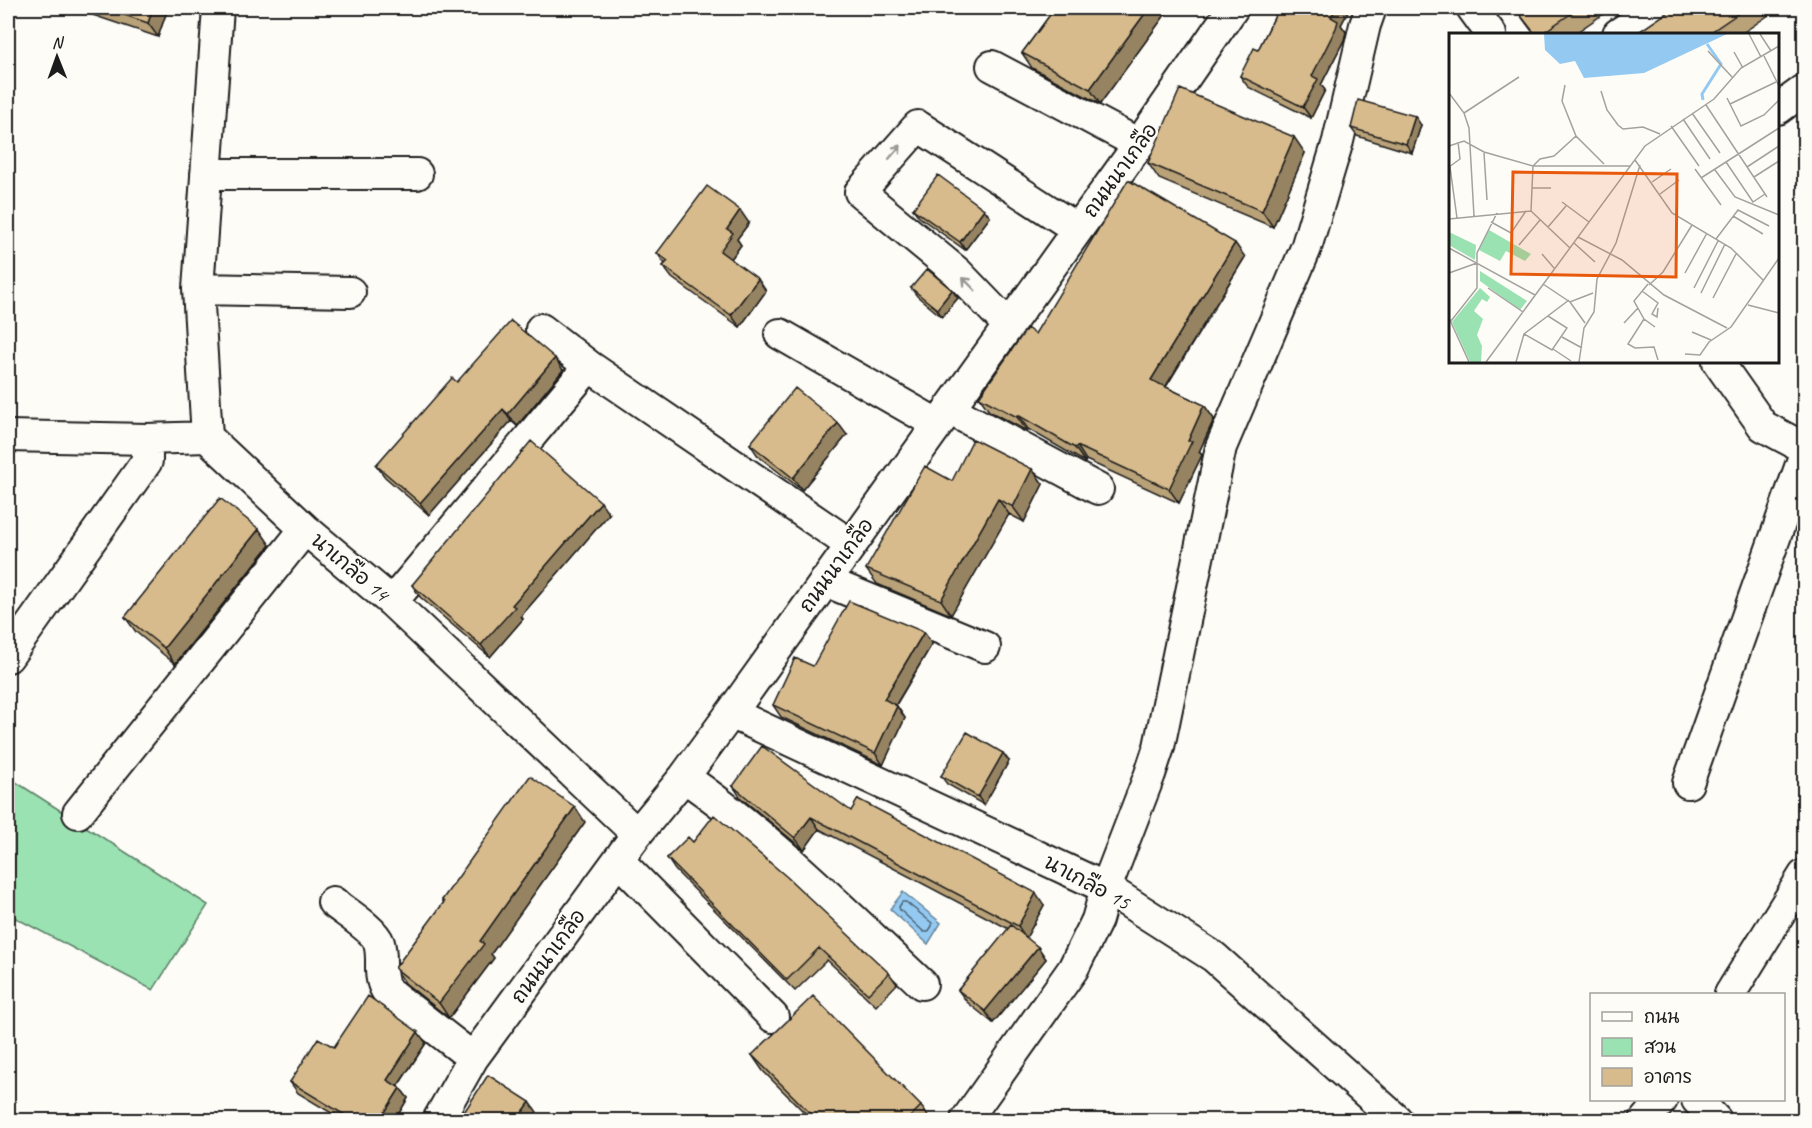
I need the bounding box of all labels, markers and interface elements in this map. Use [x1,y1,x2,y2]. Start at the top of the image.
north arrow [27,27,87,87]
text: N [52,33,65,53]
inset map [1449,33,1779,363]
street label: ถนนนาเกลือ [1077,118,1163,222]
one-way arrow [888,145,902,160]
one-way arrow [961,277,976,292]
street label: ถนนนาเกลือ [793,513,879,617]
street label: นาเกลือ 14 [306,527,396,609]
street label: นาเกลือ 15 [1040,849,1136,916]
street label: ถนนนาเกลือ [505,904,591,1008]
legend [1590,993,1785,1101]
text: ถนน [1644,1006,1679,1028]
text: สวน [1644,1036,1676,1058]
text: อาคาร [1644,1066,1692,1088]

